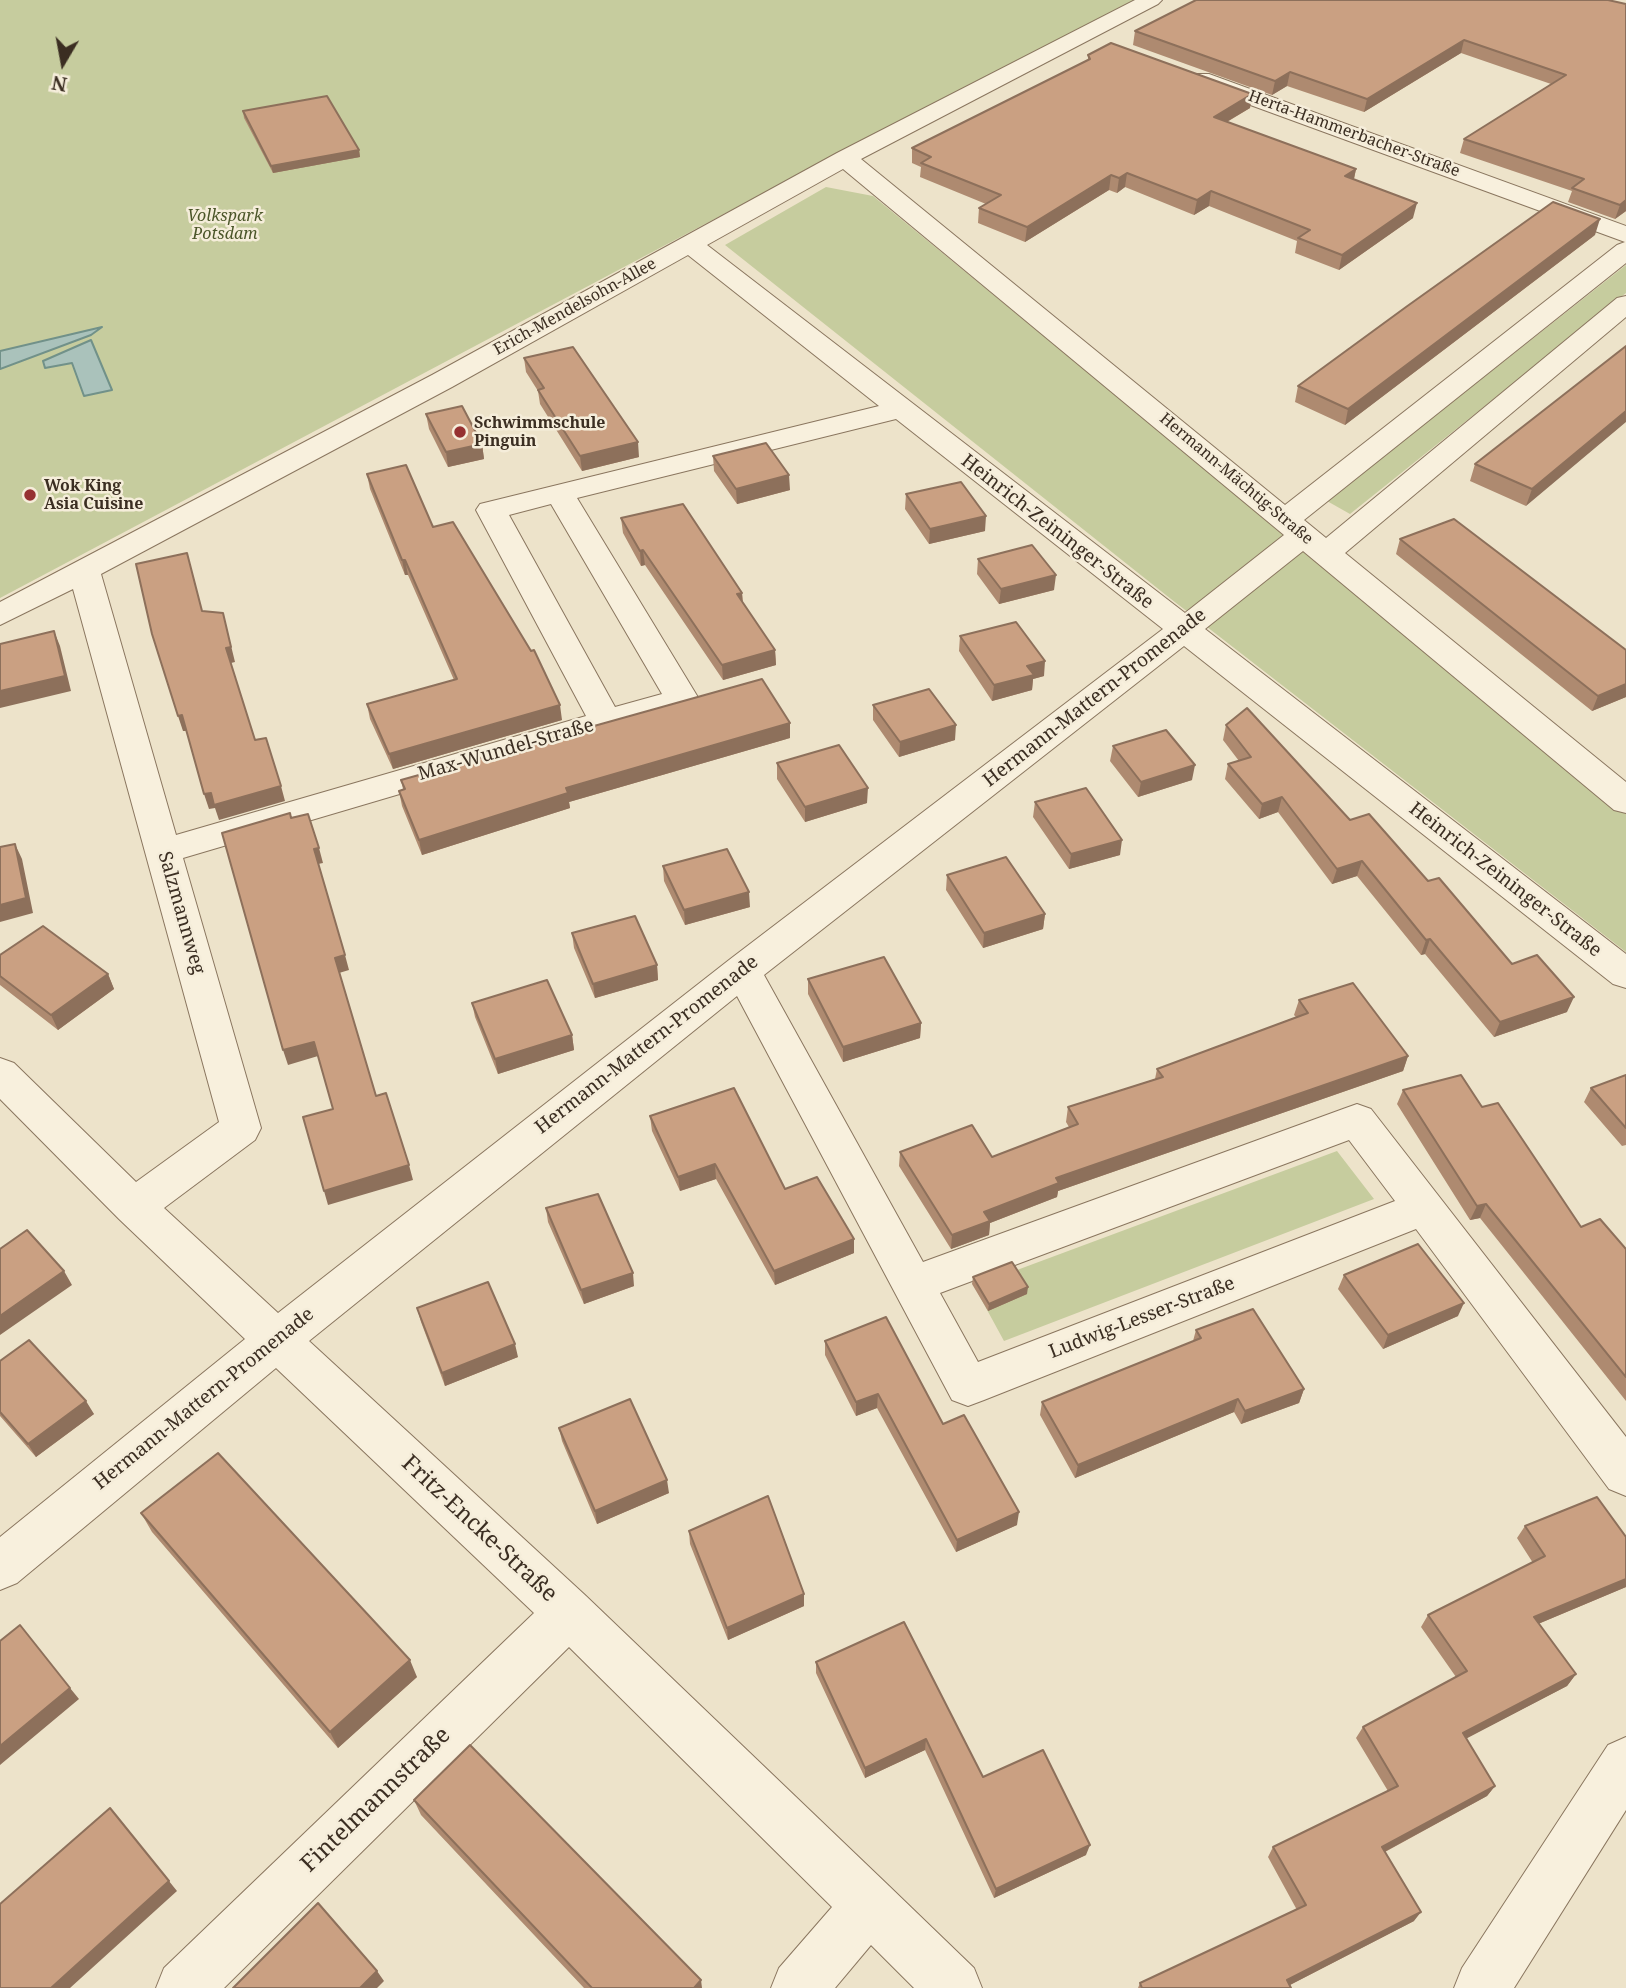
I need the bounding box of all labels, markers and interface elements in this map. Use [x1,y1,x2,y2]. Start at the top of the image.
north arrow [28,28,98,98]
text: N [50,70,69,98]
street label: Herta-Hammerbacher-Straße [1246,87,1462,181]
park label: Volkspark Potsdam [187,206,263,244]
street label: Erich-Mendelsohn-Allee [490,254,660,360]
street label: Hermann-Mächtig-Straße [1155,409,1317,549]
place label: Schwimmschule Pinguin [474,413,606,451]
marker: Schwimmschule Pinguin [452,424,468,440]
street label: Heinrich-Zeininger-Straße [956,450,1158,614]
place label: Wok King Asia Cuisine [44,476,143,514]
marker: Wok King Asia Cuisine [22,487,38,503]
street label: Hermann-Mattern-Promenade [979,604,1211,792]
street label: Max-Wundel-Straße [415,714,597,786]
street label: Heinrich-Zeininger-Straße [1404,798,1606,962]
street label: Salzmannweg [153,849,209,977]
street label: Hermann-Mattern-Promenade [531,951,763,1139]
street label: Ludwig-Lesser-Straße [1046,1272,1238,1364]
street label: Hermann-Mattern-Promenade [89,1303,319,1495]
street label: Fritz-Encke-Straße [395,1450,563,1608]
street label: Fintelmannstraße [296,1722,456,1878]

